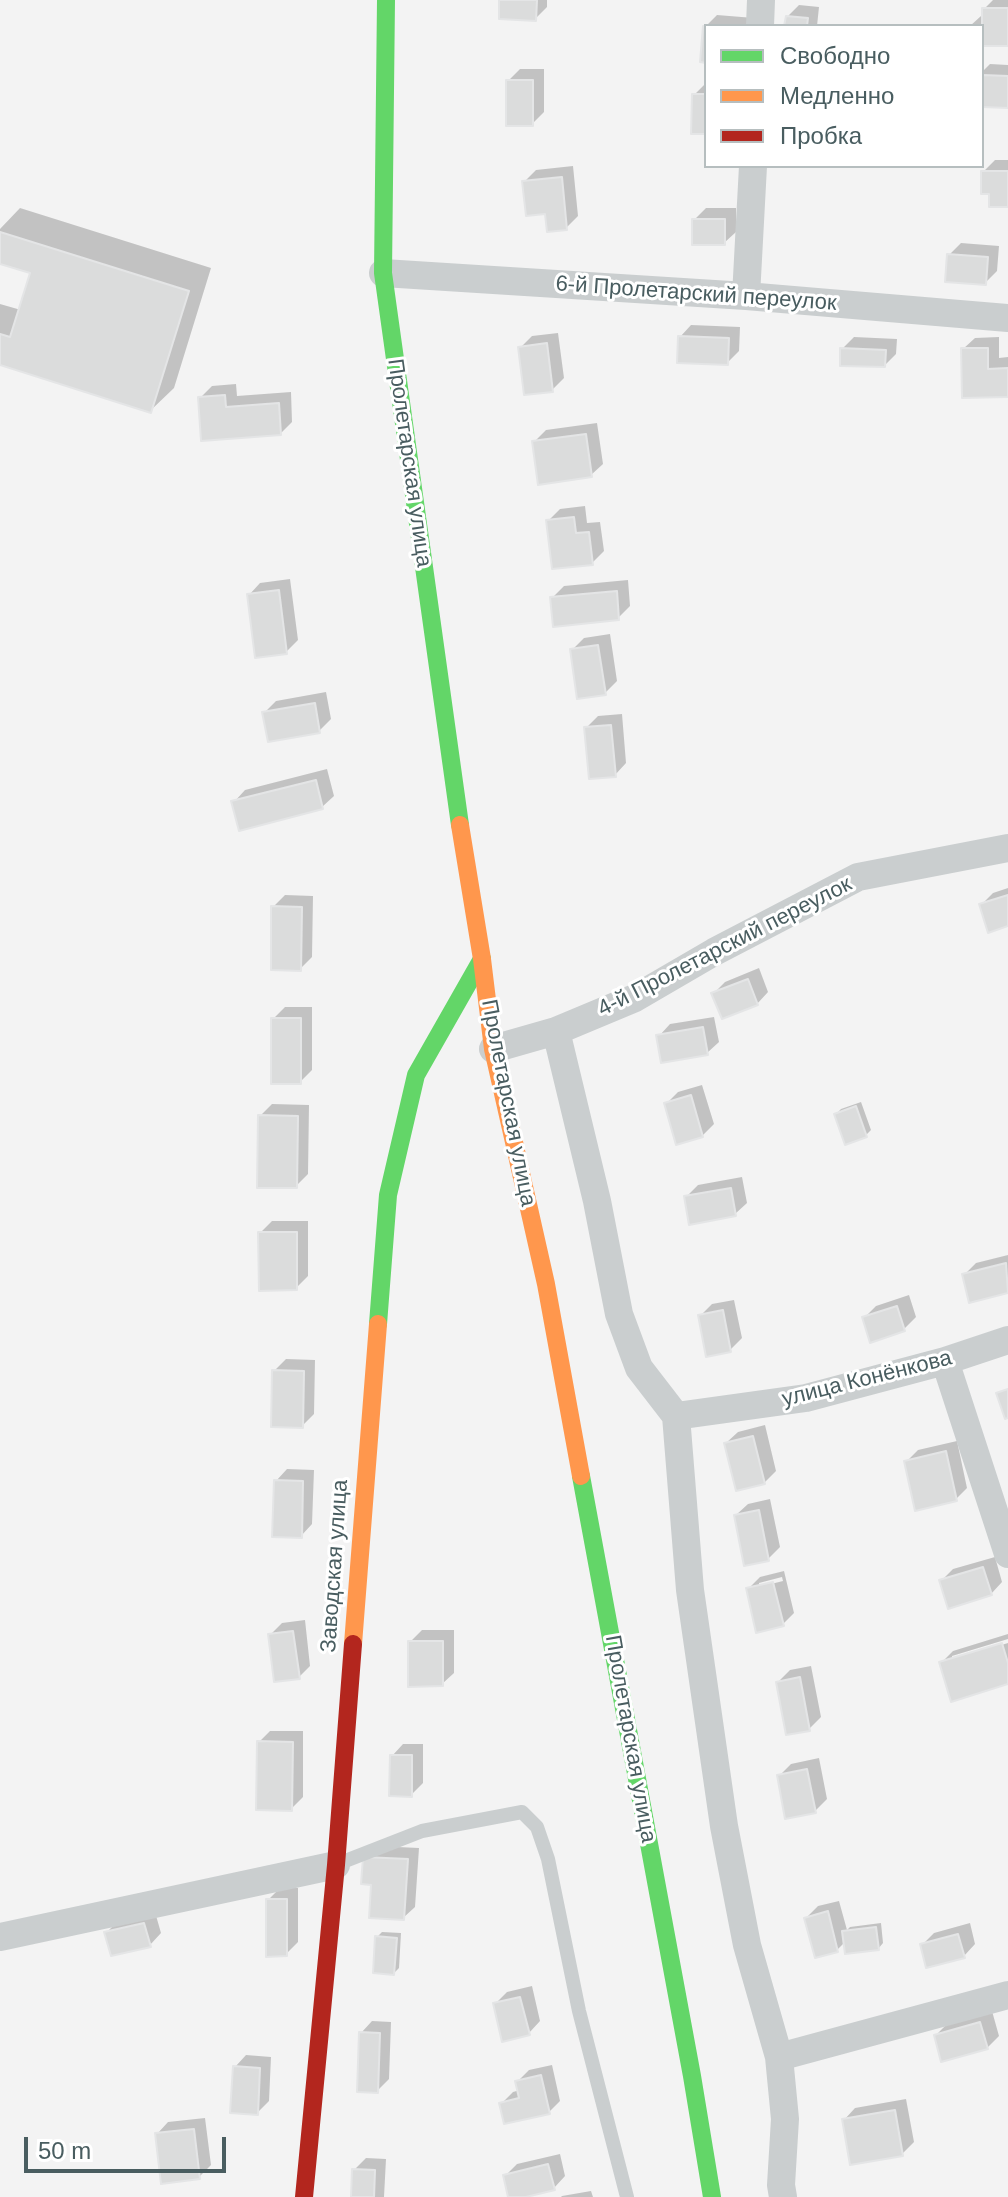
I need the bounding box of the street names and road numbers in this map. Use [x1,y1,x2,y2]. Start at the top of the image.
street label: 6-й Пролетарский переулок [555,271,837,317]
street label: Пролетарская улица [381,357,437,569]
street label: 4-й Пролетарский переулок [594,871,856,1023]
street label: Пролетарская улица [475,997,541,1209]
street label: улица Конёнкова [779,1345,955,1413]
street label: Заводская улица [316,1479,354,1653]
street label: Пролетарская улица [599,1633,661,1845]

